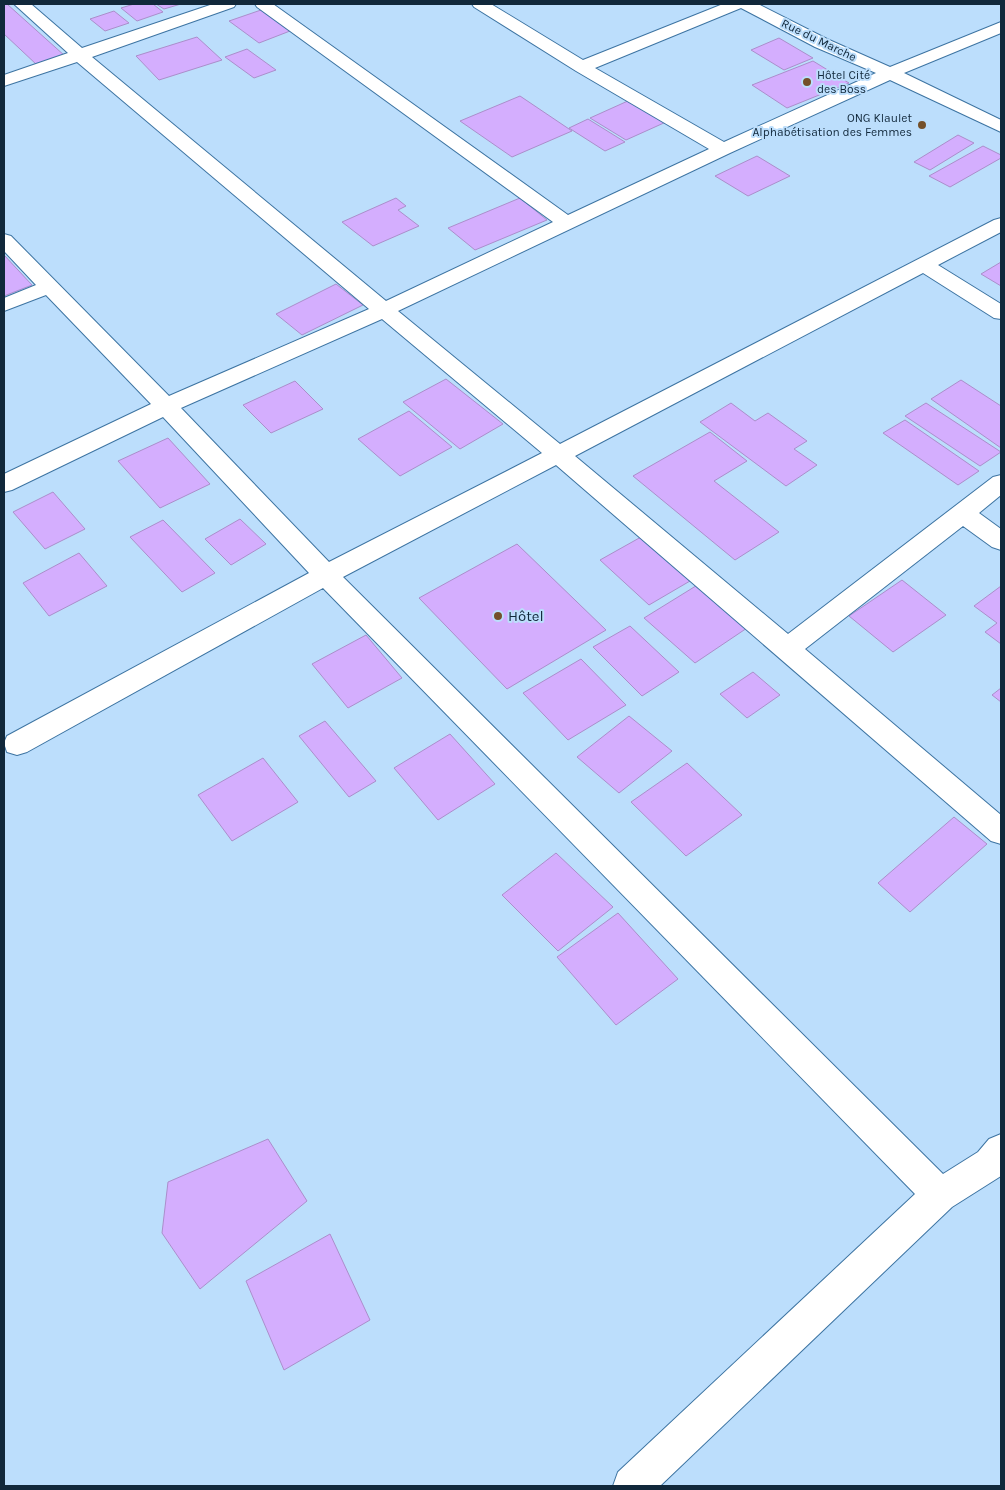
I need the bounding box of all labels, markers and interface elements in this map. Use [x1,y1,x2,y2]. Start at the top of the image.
street label: Rue du Marche [779,16,859,64]
place label: Hôtel Cité des Boss [817,68,870,96]
marker: Hôtel Cité des Boss [801,76,813,88]
place label: ONG Klaulet Alphabétisation des Femmes [752,111,912,139]
marker: ONG Klaulet Alphabétisation des Femmes [916,119,928,131]
place label: Hôtel [508,607,544,625]
marker: Hôtel [492,610,504,622]

